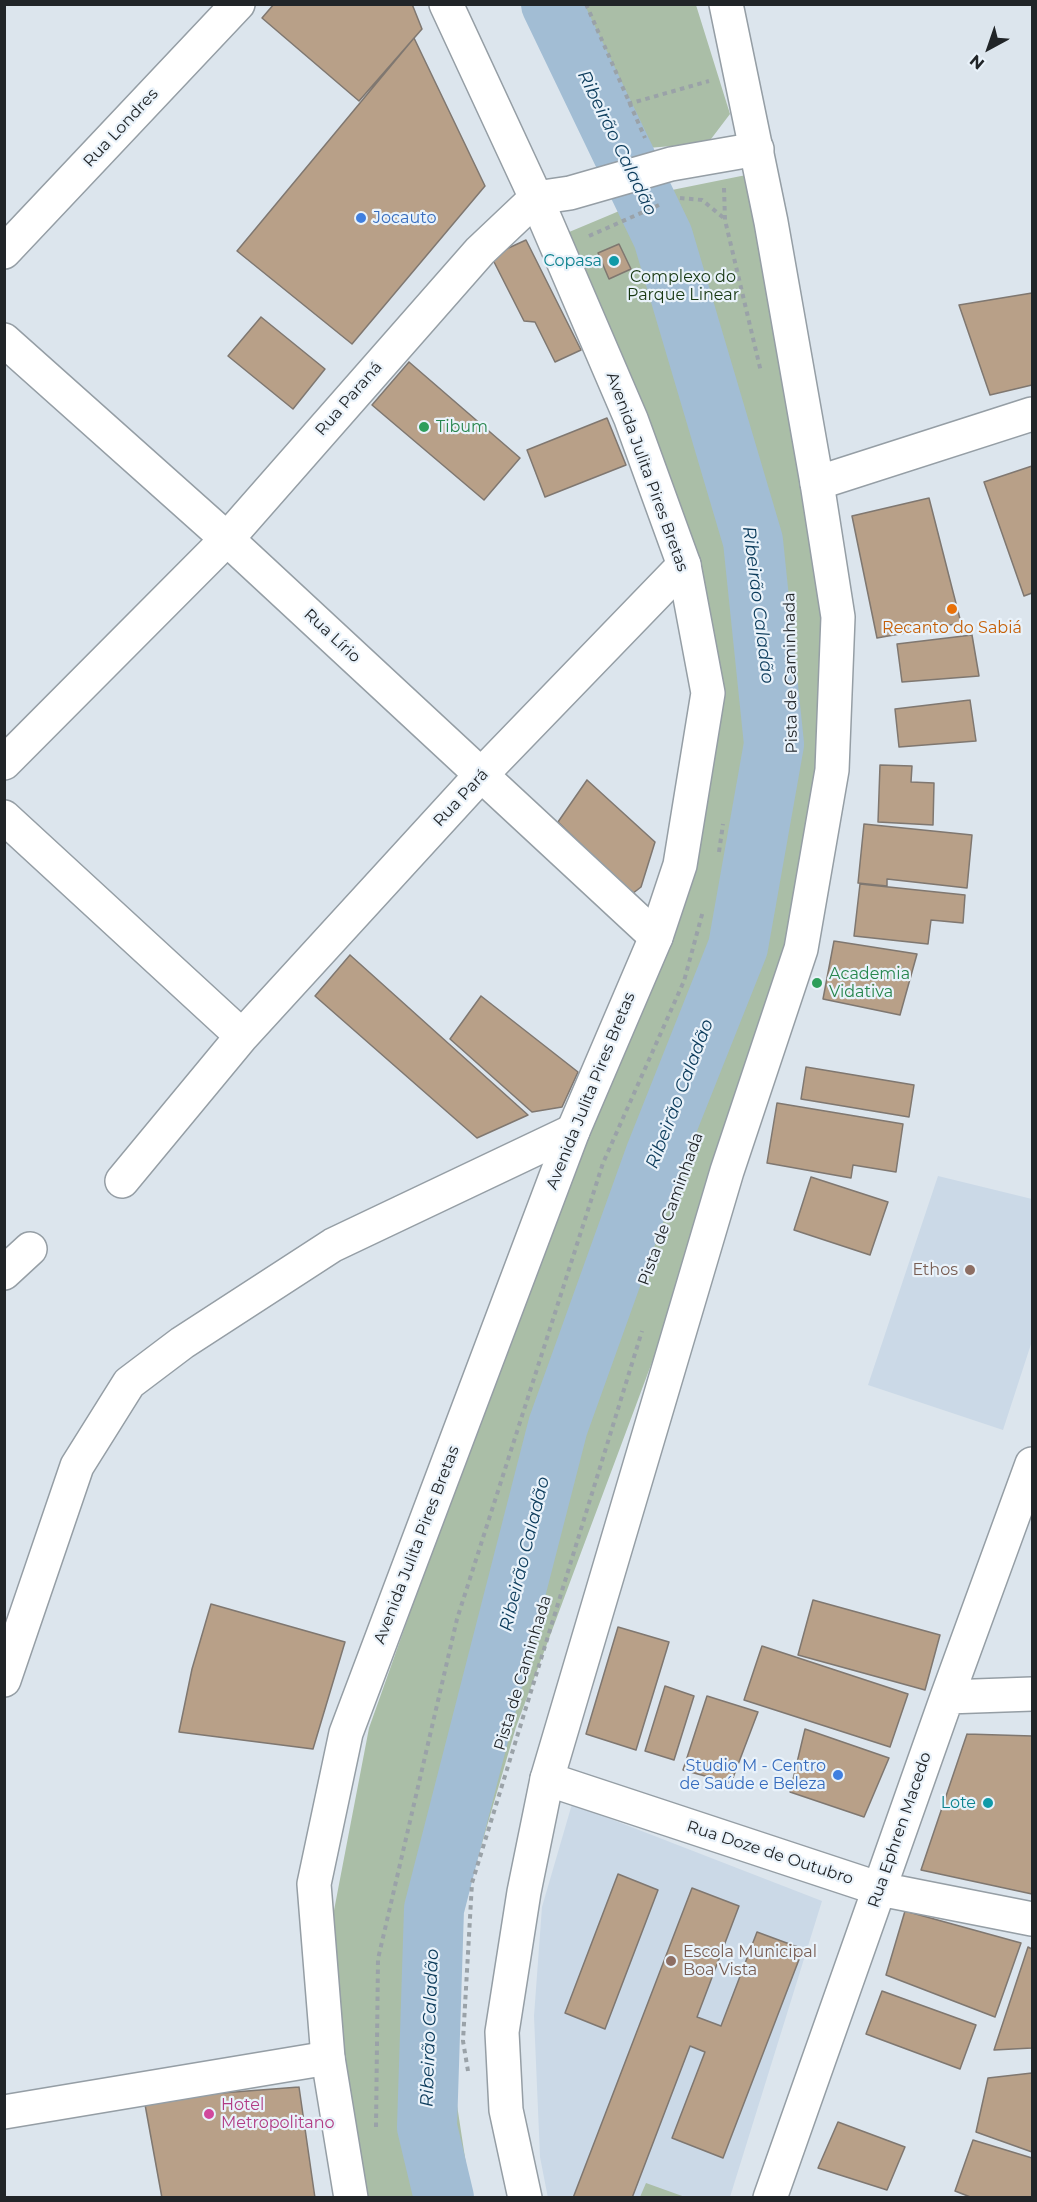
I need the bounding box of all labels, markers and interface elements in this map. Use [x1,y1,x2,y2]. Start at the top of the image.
north arrow [959,18,1019,78]
text: N [966,51,988,74]
water label: Ribeirão Caladão [573,67,661,219]
street label: Rua Londres [80,85,162,171]
place label: Jocauto [373,208,436,228]
marker: Jocauto [354,211,368,225]
place label: Copasa [544,251,602,271]
marker: Copasa [607,254,621,268]
park label: Complexo do Parque Linear [627,267,739,305]
street label: Rua Paraná [312,358,386,440]
street label: Avenida Julita Pires Bretas [602,370,692,574]
place label: Tibum [436,417,488,437]
marker: Tibum [417,420,431,434]
water label: Ribeirão Caladão [738,525,778,685]
street label: Pista de Caminhada [780,592,802,754]
marker: Recanto do Sabiá [945,602,959,616]
street label: Rua Lírio [300,605,364,667]
place label: Recanto do Sabiá [882,618,1022,638]
street label: Rua Pará [429,765,493,831]
place label: Academia Vidativa [829,964,910,1002]
marker: Academia Vidativa [810,976,824,990]
street label: Avenida Julita Pires Bretas [543,990,639,1192]
water label: Ribeirão Caladão [642,1016,718,1172]
street label: Pista de Caminhada [634,1130,708,1288]
place label: Ethos [912,1260,958,1280]
marker: Ethos [963,1263,977,1277]
street label: Avenida Julita Pires Bretas [370,1443,464,1647]
water label: Ribeirão Caladão [495,1475,555,1633]
street label: Pista de Caminhada [490,1593,556,1753]
street label: Rua Ephren Macedo [864,1750,936,1910]
place label: Studio M - Centro de Saúde e Beleza [679,1756,826,1794]
marker: Studio M - Centro de Saúde e Beleza [831,1768,845,1782]
place label: Lote [941,1793,976,1813]
marker: Lote [981,1796,995,1810]
street label: Rua Doze de Outubro [684,1817,856,1889]
place label: Escola Municipal Boa Vista [683,1942,817,1980]
water label: Ribeirão Caladão [416,1948,444,2108]
marker: Escola Municipal Boa Vista [664,1954,678,1968]
place label: Hotel Metropolitano [221,2095,334,2133]
marker: Hotel Metropolitano [202,2107,216,2121]

